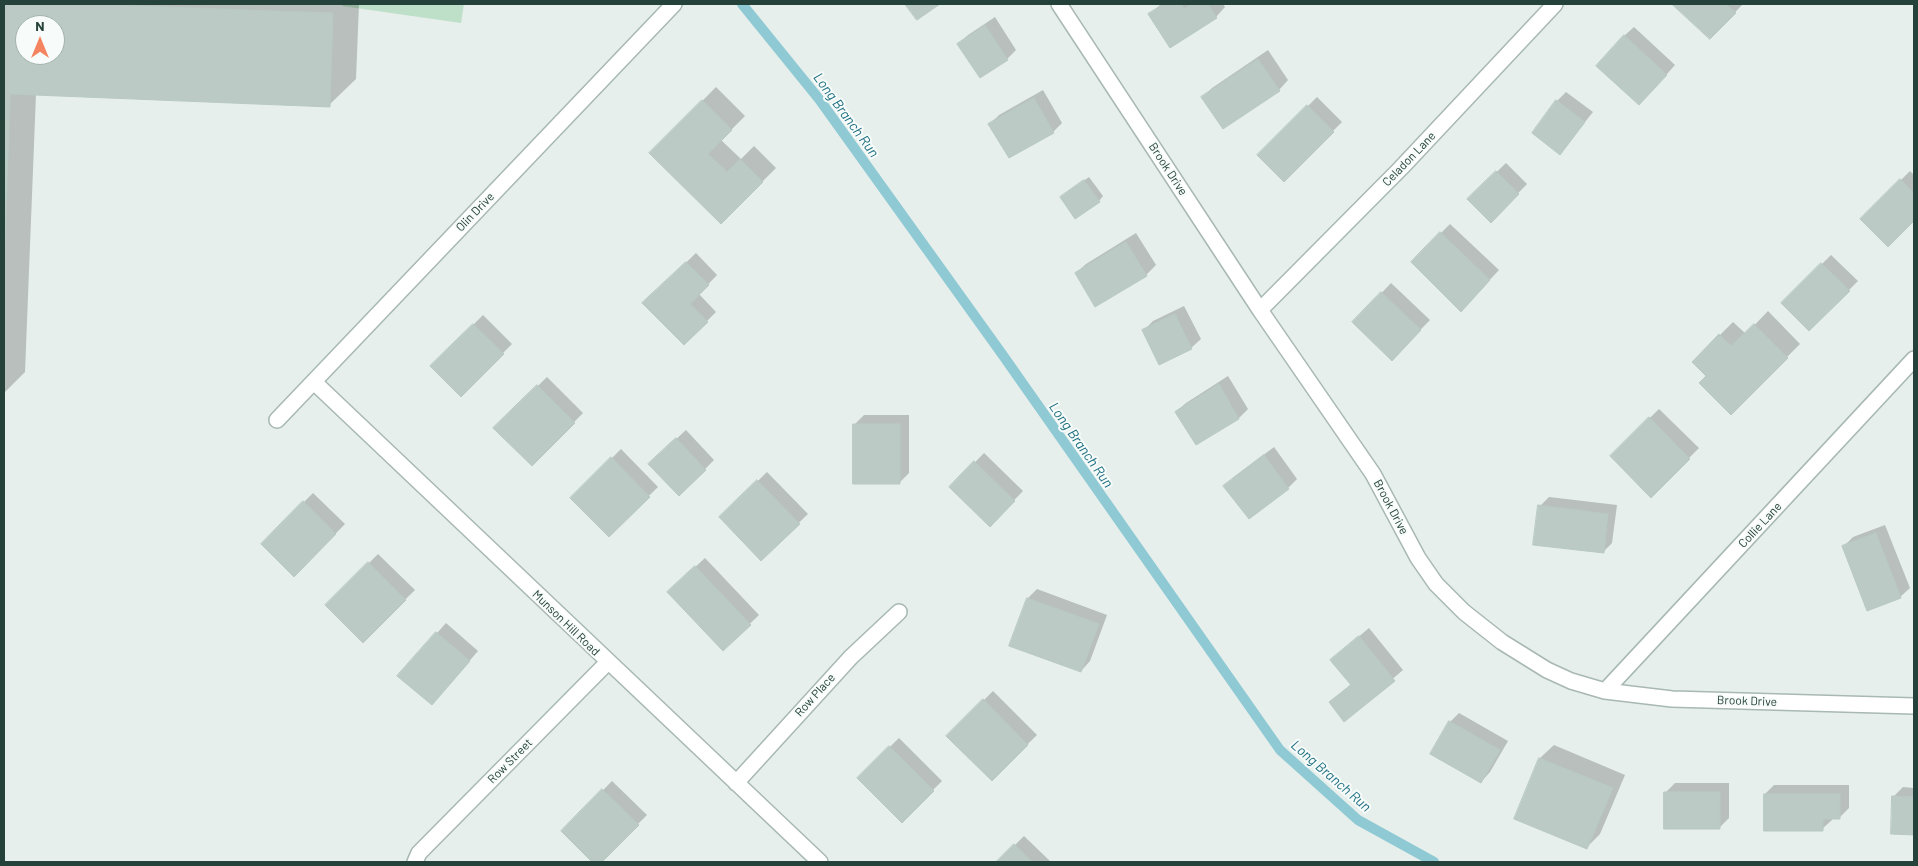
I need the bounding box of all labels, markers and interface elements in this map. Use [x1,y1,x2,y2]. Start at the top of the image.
north arrow [15,15,65,65]
text: N [35,17,45,34]
water label: Long Branch Run [810,69,882,161]
street label: Celadon Lane [1379,129,1439,189]
street label: Brook Drive [1146,140,1190,198]
street label: Olin Drive [453,189,497,235]
water label: Long Branch Run [1045,399,1117,491]
street label: Brook Drive [1371,477,1411,537]
street label: Collie Lane [1735,499,1785,551]
street label: Munson Hill Road [529,587,603,659]
street label: Row Place [792,670,838,720]
street label: Brook Drive [1717,693,1777,709]
street label: Row Street [485,736,535,786]
water label: Long Branch Run [1288,737,1374,815]

